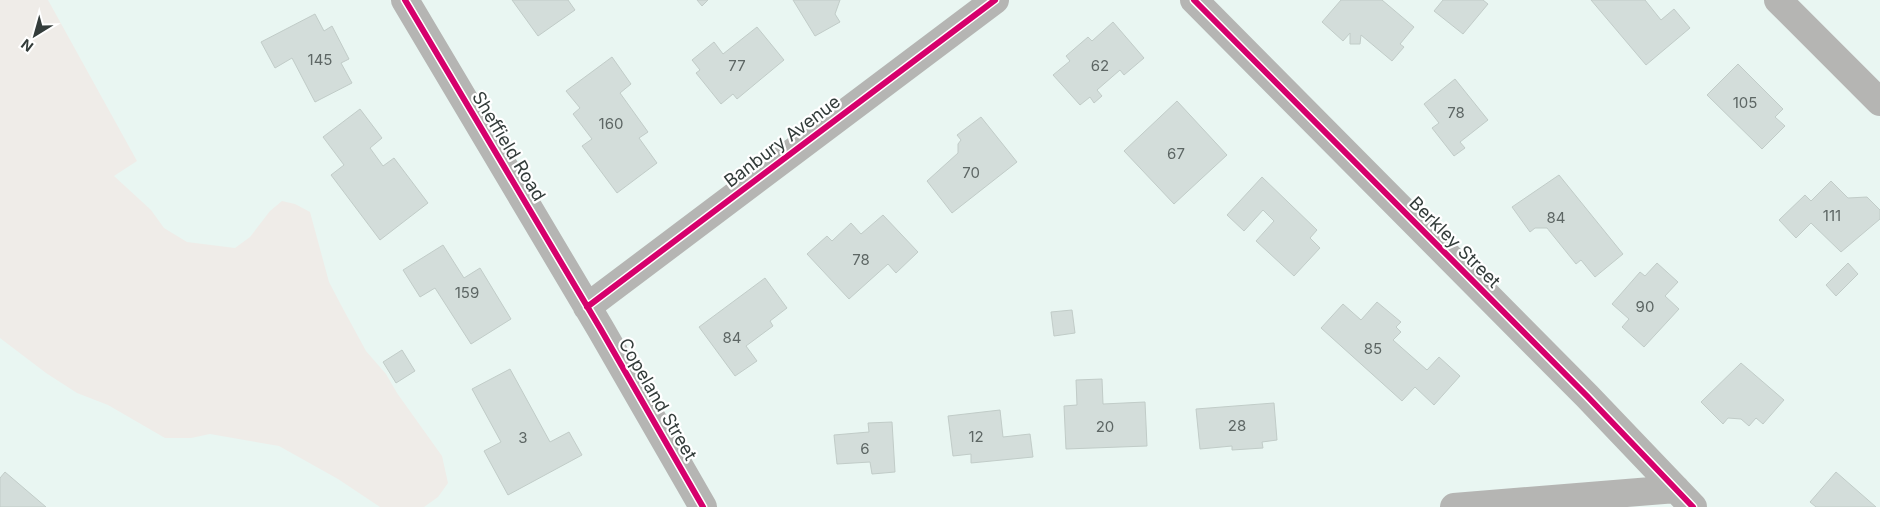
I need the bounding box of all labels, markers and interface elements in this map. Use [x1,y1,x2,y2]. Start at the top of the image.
north arrow [10,10,60,60]
text: N [17,36,36,56]
house number: 145 [308,50,332,69]
house number: 77 [728,56,746,75]
house number: 62 [1091,56,1109,75]
street label: Sheffield Road [468,87,550,205]
street label: Banbury Avenue [720,91,844,191]
house number: 105 [1733,93,1757,112]
house number: 78 [1447,103,1465,122]
house number: 160 [599,114,623,133]
house number: 67 [1167,144,1185,163]
house number: 70 [962,163,980,182]
street label: Berkley Street [1405,192,1505,292]
house number: 111 [1823,206,1841,225]
house number: 84 [1547,208,1565,227]
house number: 78 [852,250,870,269]
house number: 159 [455,283,479,302]
house number: 90 [1636,297,1654,316]
house number: 84 [723,328,741,347]
street label: Copeland Street [615,334,702,464]
house number: 85 [1364,339,1382,358]
house number: 28 [1228,416,1246,435]
house number: 20 [1096,417,1114,436]
house number: 12 [968,427,984,446]
house number: 3 [518,428,528,447]
house number: 6 [860,439,870,458]

